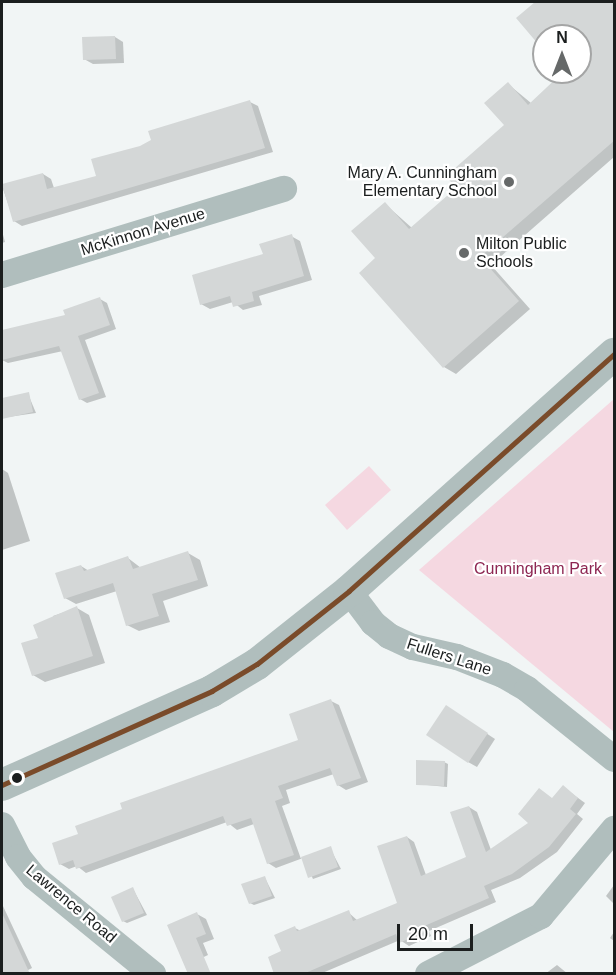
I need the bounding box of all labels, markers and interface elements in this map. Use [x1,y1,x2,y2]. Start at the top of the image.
north arrow [532,24,592,84]
text: N [556,29,568,46]
place label: Mary A. Cunningham Elementary School [347,163,497,201]
marker: Mary A. Cunningham Elementary School [502,175,516,189]
street label: McKinnon Avenue [78,204,208,260]
place label: Milton Public Schools [476,234,567,272]
marker: Milton Public Schools [457,246,471,260]
park label: Cunningham Park [474,559,602,579]
street label: Fullers Lane [404,634,494,680]
unlabelled marker [11,772,23,784]
street label: Lawrence Road [22,861,120,947]
scale bar [400,912,476,950]
text: 20 m [408,924,448,944]

